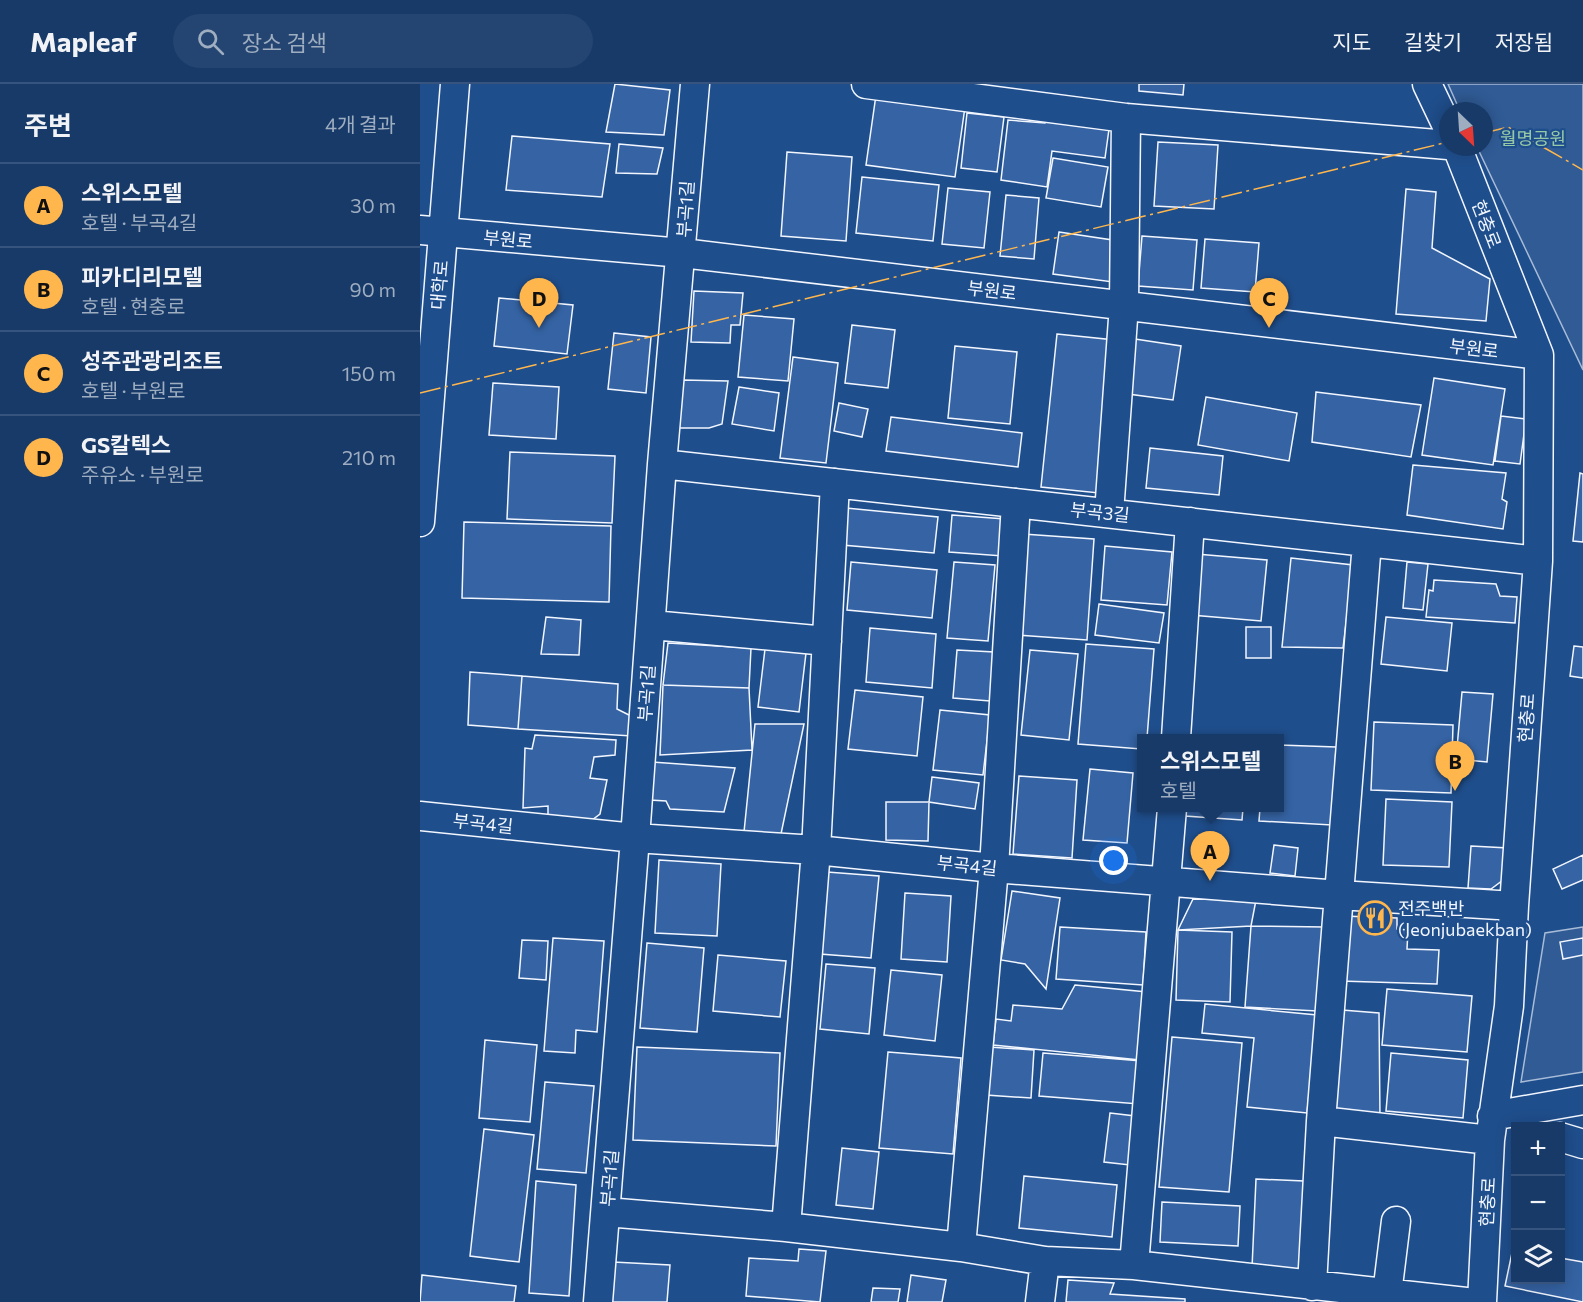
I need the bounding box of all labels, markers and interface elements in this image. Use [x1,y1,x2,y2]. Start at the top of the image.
search box [173,14,593,68]
text: Mapleaf [30,24,137,58]
icon: search [194,25,227,58]
text: 장소 검색 [242,29,327,56]
text: 지도 [1332,29,1371,54]
text: 길찾기 [1404,29,1462,54]
text: 저장됨 [1495,29,1553,54]
north arrow [1439,102,1493,156]
text: 주변 [24,109,72,140]
text: 4개 결과 [325,112,396,136]
park label: 월명공원 [1500,127,1566,149]
text: 스위스모텔 [81,179,182,206]
street label: 부곡1길 [672,180,698,238]
text: A [36,193,51,217]
text: 30 m [350,193,396,217]
street label: 현충로 [1468,197,1506,251]
text: 호텔 · 부곡4길 [81,210,197,234]
street label: 부원로 [482,226,534,252]
street label: 대학로 [426,259,452,311]
text: 피카디리모텔 [81,263,202,290]
street label: 부원로 [966,276,1018,304]
text: B [37,277,50,301]
text: 90 m [350,277,396,301]
pin: D [520,278,558,328]
pin: C [1250,278,1288,328]
text: 호텔 · 현충로 [81,294,185,318]
street label: 부원로 [1448,334,1500,362]
text: 성주관광리조트 [81,347,223,374]
text: C [37,361,50,385]
text: 150 m [342,361,396,385]
text: 호텔 · 부원로 [81,378,185,402]
text: GS칼텍스 [81,431,171,458]
text: D [36,445,51,469]
text: 210 m [342,445,396,469]
text: 주유소 · 부원로 [81,462,204,486]
street label: 부곡3길 [1069,498,1131,526]
street label: 부곡1길 [633,664,659,722]
street label: 현충로 [1513,692,1539,744]
popup [1137,734,1284,812]
pin: B [1436,742,1474,791]
text: 스위스모텔 [1160,747,1261,774]
text: 호텔 [1160,778,1197,802]
street label: 부곡4길 [452,809,514,837]
pin: A [1190,832,1230,881]
your location [1099,846,1128,875]
street label: 부곡4길 [936,851,998,879]
place label: 전주백반 (Jeonjubaekban) [1398,897,1532,940]
restaurant icon: 전주백반 (Jeonjubaekban) [1357,900,1393,936]
map controls [1511,1122,1565,1284]
button: + [1511,1122,1565,1176]
street label: 부곡1길 [596,1148,622,1208]
button: − [1511,1176,1565,1230]
street label: 현충로 [1475,1177,1499,1227]
button: layers [1511,1230,1565,1284]

